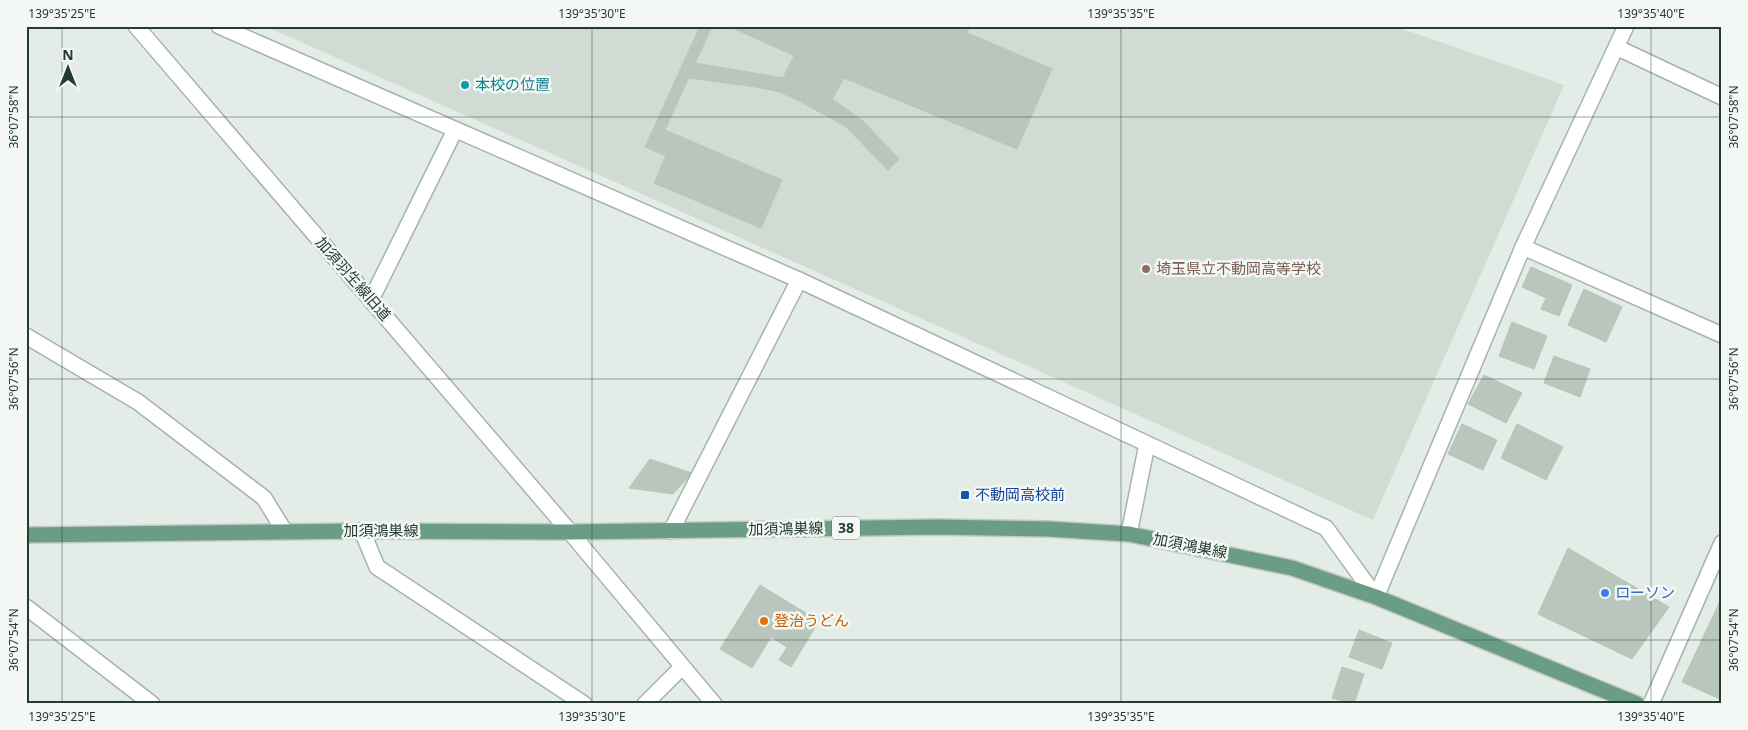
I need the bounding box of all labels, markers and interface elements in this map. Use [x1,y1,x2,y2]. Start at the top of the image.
text: 139°35'25"E [28,5,96,22]
text: 139°35'30"E [558,5,626,22]
text: 139°35'35"E [1087,5,1155,22]
text: 139°35'40"E [1617,5,1685,22]
north arrow [42,42,92,92]
text: N [62,45,74,64]
place label: 本校の位置 [475,74,550,94]
marker: 本校の位置 [459,79,471,91]
text: 36°07'58"N [5,85,22,149]
text: 36°07'58"N [1725,85,1742,149]
street label: 加須羽生線旧道 [312,232,396,325]
place label: 埼玉県立不動岡高等学校 [1156,258,1321,278]
marker: 埼玉県立不動岡高等学校 [1140,263,1152,275]
text: 36°07'56"N [5,347,22,411]
text: 36°07'56"N [1725,347,1742,411]
place label: 不動岡高校前 [975,484,1065,504]
marker: 不動岡高校前 [959,489,971,501]
road number: 38 [832,516,860,540]
street label: 加須鴻巣線 [748,517,824,539]
street label: 加須鴻巣線 [343,520,419,540]
street label: 加須鴻巣線 [1151,528,1229,562]
place label: ローソン [1615,582,1675,602]
marker: ローソン [1599,587,1611,599]
text: 36°07'54"N [5,608,22,672]
text: 36°07'54"N [1725,608,1742,672]
place label: 登治うどん [774,610,849,630]
marker: 登治うどん [758,615,770,627]
text: 139°35'25"E [28,708,96,725]
text: 139°35'30"E [558,708,626,725]
text: 139°35'35"E [1087,708,1155,725]
text: 139°35'40"E [1617,708,1685,725]

